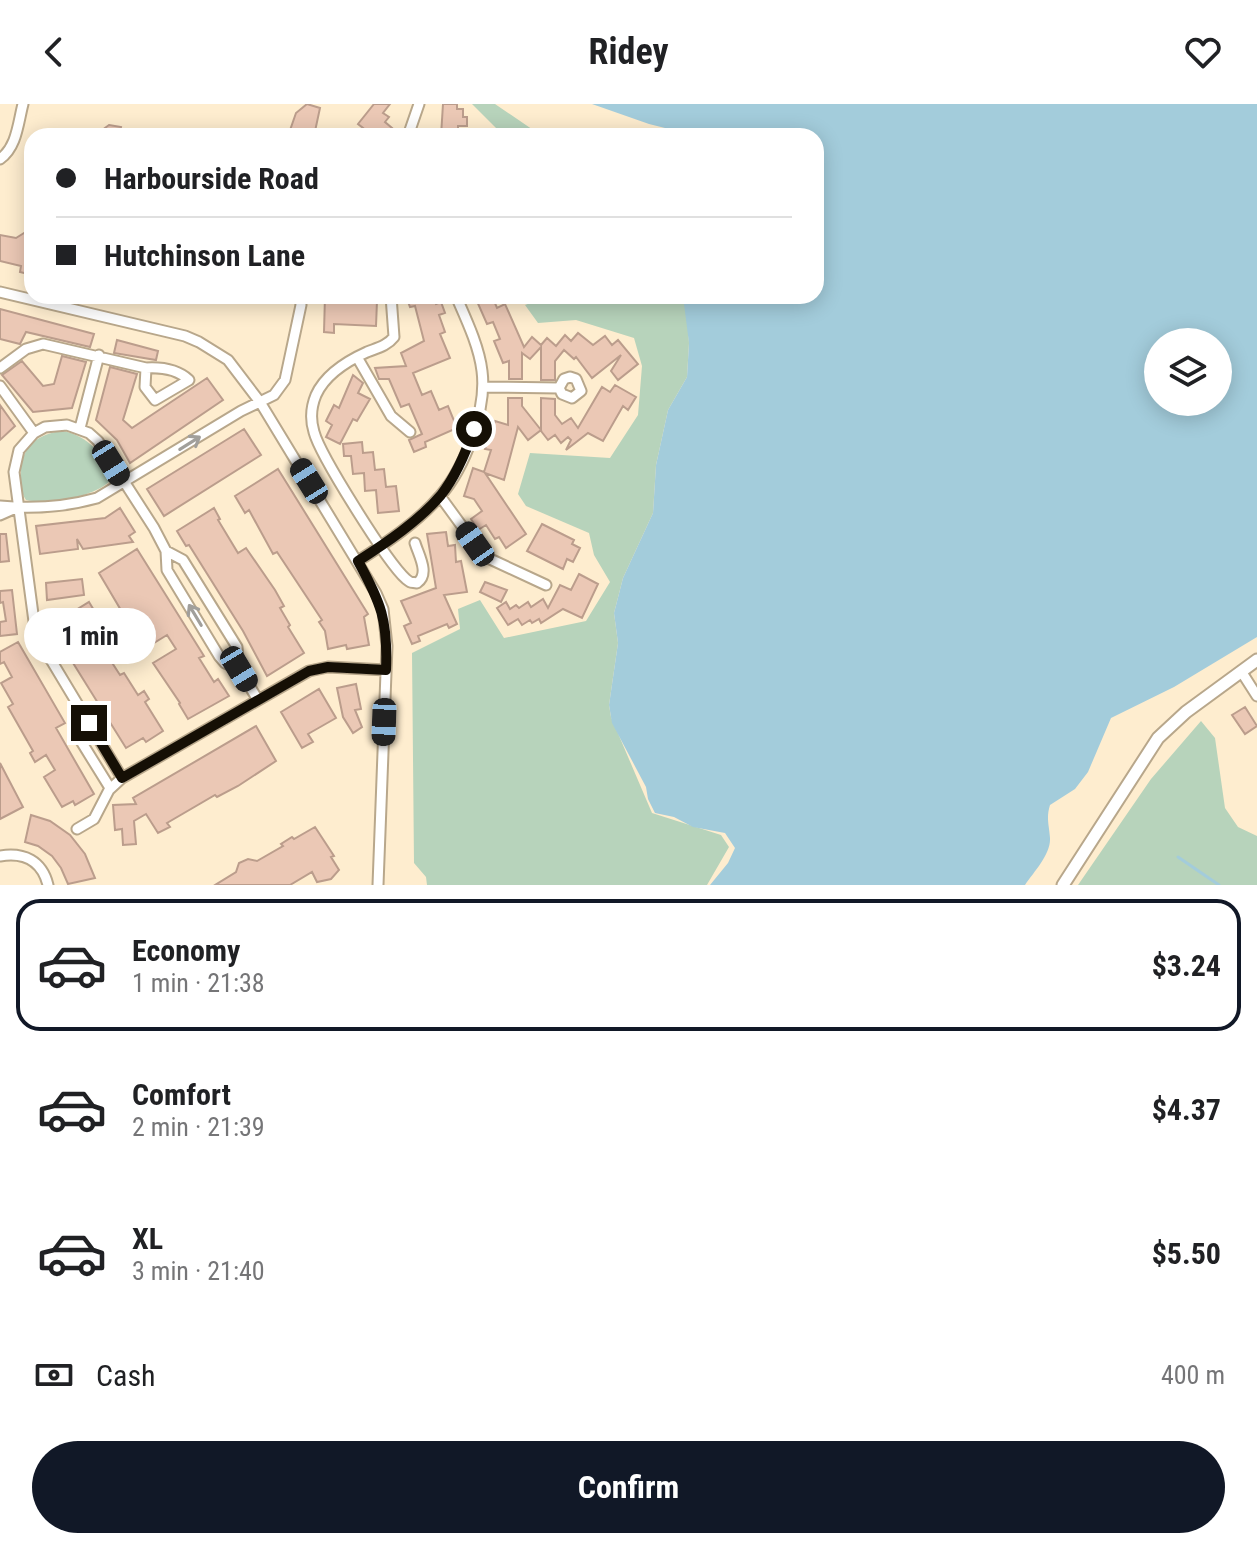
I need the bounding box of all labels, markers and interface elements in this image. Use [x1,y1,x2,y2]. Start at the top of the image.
icon: back [32,30,76,74]
icon: heart [1181,30,1225,74]
text: Ridey [589,31,668,73]
text: Harbourside Road [104,161,319,196]
text: Hutchinson Lane [104,238,305,273]
map controls [1144,328,1232,416]
button: layers [1144,328,1232,416]
route start [456,411,492,447]
one-way arrow [178,434,201,450]
car [88,436,134,490]
car [286,454,332,508]
car [451,517,499,571]
one-way arrow [186,604,202,627]
callout: 1 min [23,607,155,663]
text: 1 min [61,621,119,651]
car [216,642,262,696]
car [371,698,397,746]
route end [71,705,107,741]
icon: car [36,929,108,1001]
text: Economy [132,933,240,968]
text: $3.24 [1152,948,1221,983]
text: 1 min · 21:38 [132,968,265,998]
icon: car [36,1073,108,1145]
text: Comfort [132,1077,231,1112]
text: $4.37 [1152,1092,1221,1127]
text: 2 min · 21:39 [132,1112,265,1142]
icon: car [36,1217,108,1289]
text: XL [132,1221,163,1256]
text: $5.50 [1152,1236,1221,1271]
text: 3 min · 21:40 [132,1256,265,1286]
icon: cash [32,1353,76,1397]
text: Cash [96,1358,156,1393]
text: 400 m [1161,1360,1225,1390]
button: Confirm [32,1441,1225,1533]

